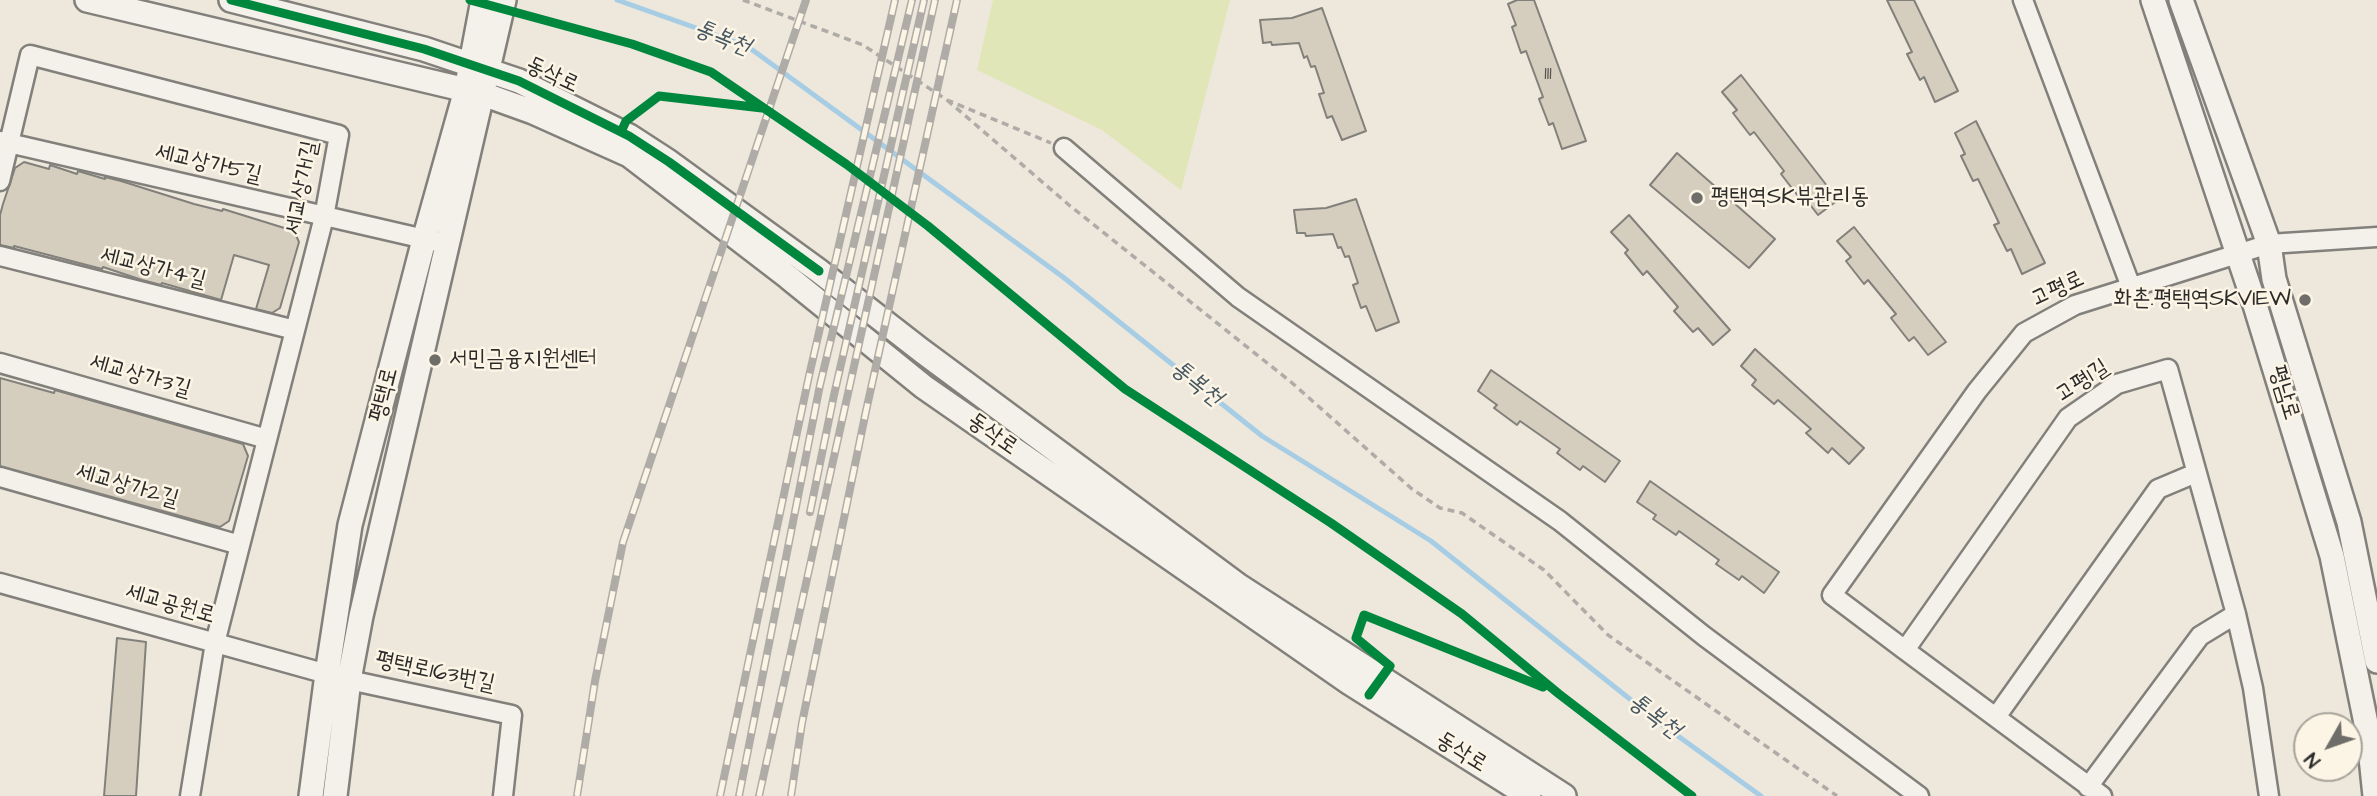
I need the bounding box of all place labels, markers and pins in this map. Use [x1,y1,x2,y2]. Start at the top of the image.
place label: 평택역SK뷰관리동 [1711,184,1869,212]
marker: 평택역SK뷰관리동 [1689,190,1705,206]
place label: 화촌.평택역SKVIEW [2113,286,2291,314]
marker: 화촌.평택역SKVIEW [2297,292,2313,308]
place label: 서민금융지원센터 [449,346,597,374]
marker: 서민금융지원센터 [427,352,443,368]

